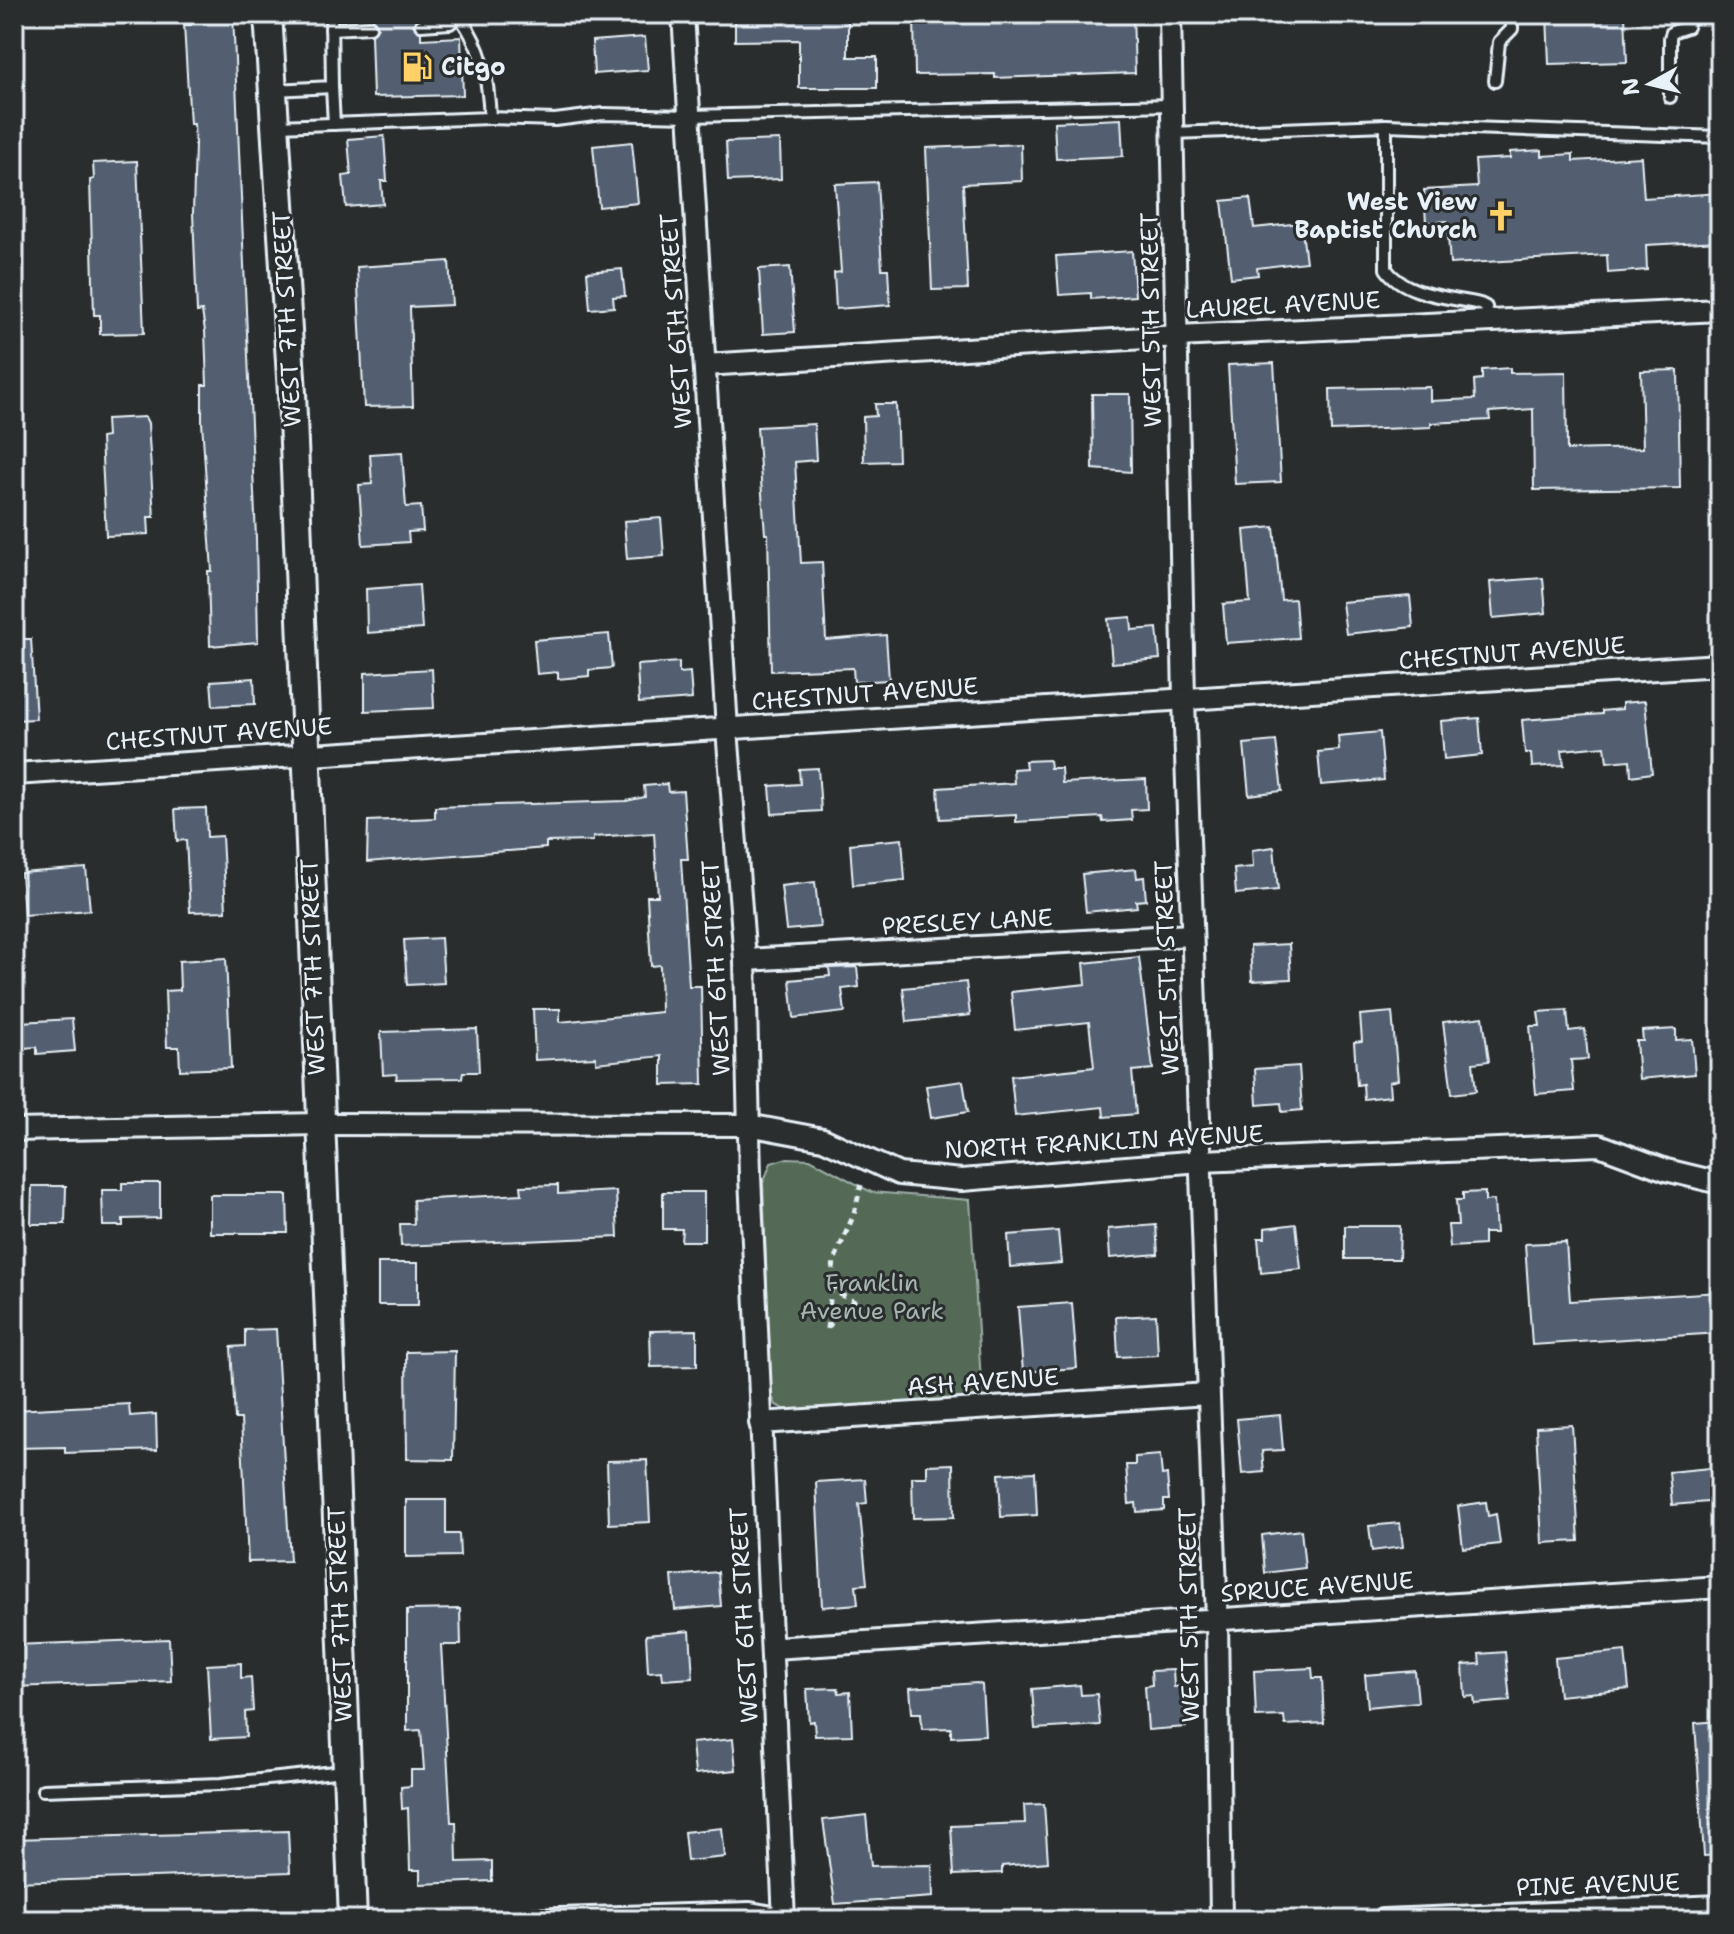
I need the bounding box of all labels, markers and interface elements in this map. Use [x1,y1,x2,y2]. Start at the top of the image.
north arrow [1610,44,1690,124]
fuel station icon: Citgo [400,50,434,84]
place label: Citgo [441,51,506,83]
text: N [1615,76,1646,97]
place label: West View Baptist Church [1295,186,1477,246]
church icon: West View Baptist Church [1484,199,1518,233]
street label: WEST 7TH STREET [265,210,309,428]
street label: WEST 6TH STREET [652,212,699,430]
street label: WEST 5TH STREET [1133,212,1169,428]
street label: LAUREL AVENUE [1185,284,1381,326]
street label: CHESTNUT AVENUE [1398,629,1626,677]
street label: CHESTNUT AVENUE [751,670,979,718]
street label: CHESTNUT AVENUE [105,710,333,758]
street label: WEST 7TH STREET [293,858,333,1076]
street label: WEST 6TH STREET [694,859,738,1077]
street label: WEST 5TH STREET [1147,860,1187,1076]
street label: PRESLEY LANE [881,902,1053,942]
street label: NORTH FRANKLIN AVENUE [944,1118,1264,1166]
park label: Franklin Avenue Park [800,1267,944,1327]
street label: ASH AVENUE [906,1361,1060,1403]
street label: WEST 7TH STREET [320,1505,360,1723]
street label: WEST 6TH STREET [722,1506,766,1724]
street label: WEST 5TH STREET [1171,1507,1207,1723]
street label: SPRUCE AVENUE [1219,1564,1415,1610]
street label: PINE AVENUE [1515,1866,1681,1904]

